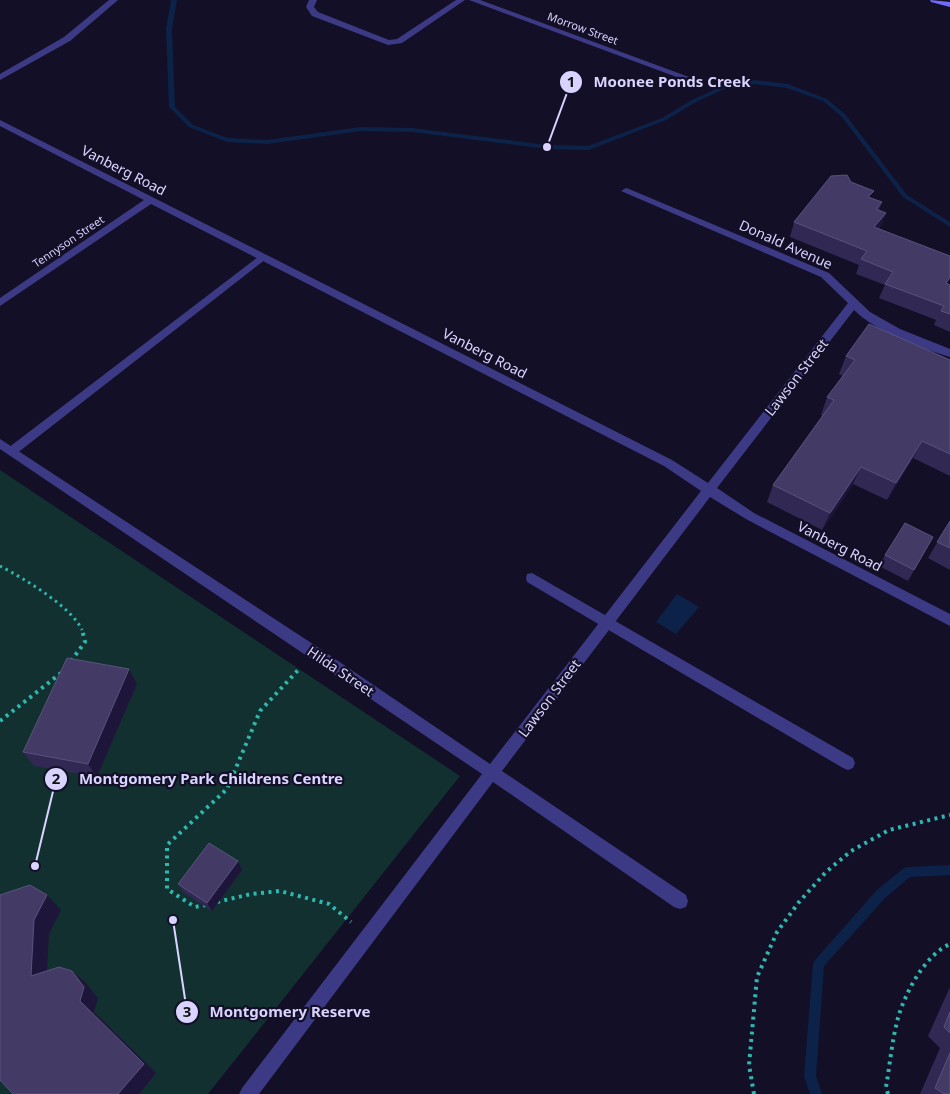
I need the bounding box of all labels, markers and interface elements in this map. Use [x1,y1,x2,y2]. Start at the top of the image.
street label: Morrow Street [546,8,620,48]
callout: Moonee Ponds Creek [559,67,761,97]
text: 1 [567,71,575,91]
text: Moonee Ponds Creek [593,71,751,91]
street label: Vanberg Road [78,140,170,200]
street label: Tennyson Street [29,212,107,270]
street label: Donald Avenue [736,215,836,273]
street label: Vanberg Road [439,323,531,383]
street label: Lawson Street [760,335,832,419]
street label: Vanberg Road [794,516,886,576]
street label: Hilda Street [304,642,378,700]
street label: Lawson Street [514,655,584,741]
callout: Montgomery Park Childrens Centre [44,764,353,794]
text: 2 [52,768,61,788]
text: Montgomery Park Childrens Centre [79,768,343,788]
callout: Montgomery Reserve [175,997,381,1027]
text: 3 [183,1001,191,1021]
text: Montgomery Reserve [210,1001,370,1021]

